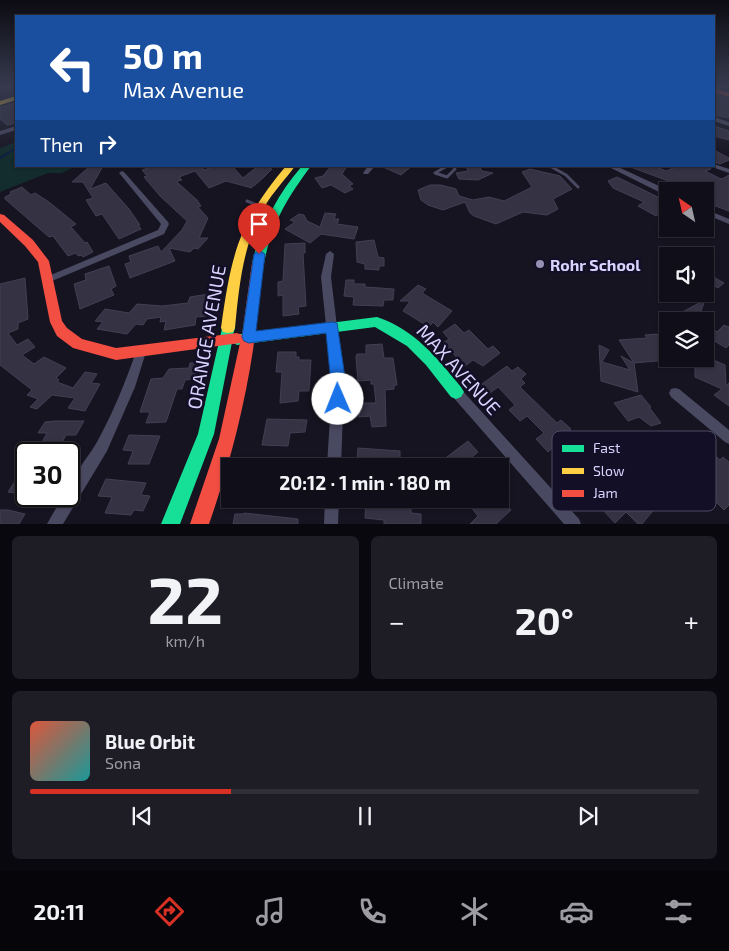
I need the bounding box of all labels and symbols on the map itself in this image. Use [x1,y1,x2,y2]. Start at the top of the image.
north arrow [659,182,714,238]
pin [238,203,280,254]
place label: Rohr School [550,255,641,274]
marker: Rohr School [534,258,546,270]
street label: ORANGE AVENUE [182,263,230,411]
street label: MAX AVENUE [412,319,506,419]
position arrow [311,372,363,424]
legend [552,431,716,511]
text: Fast [593,439,620,456]
speed limit sign: 30 [15,442,80,507]
text: Slow [593,462,625,479]
text: Jam [593,484,618,501]

